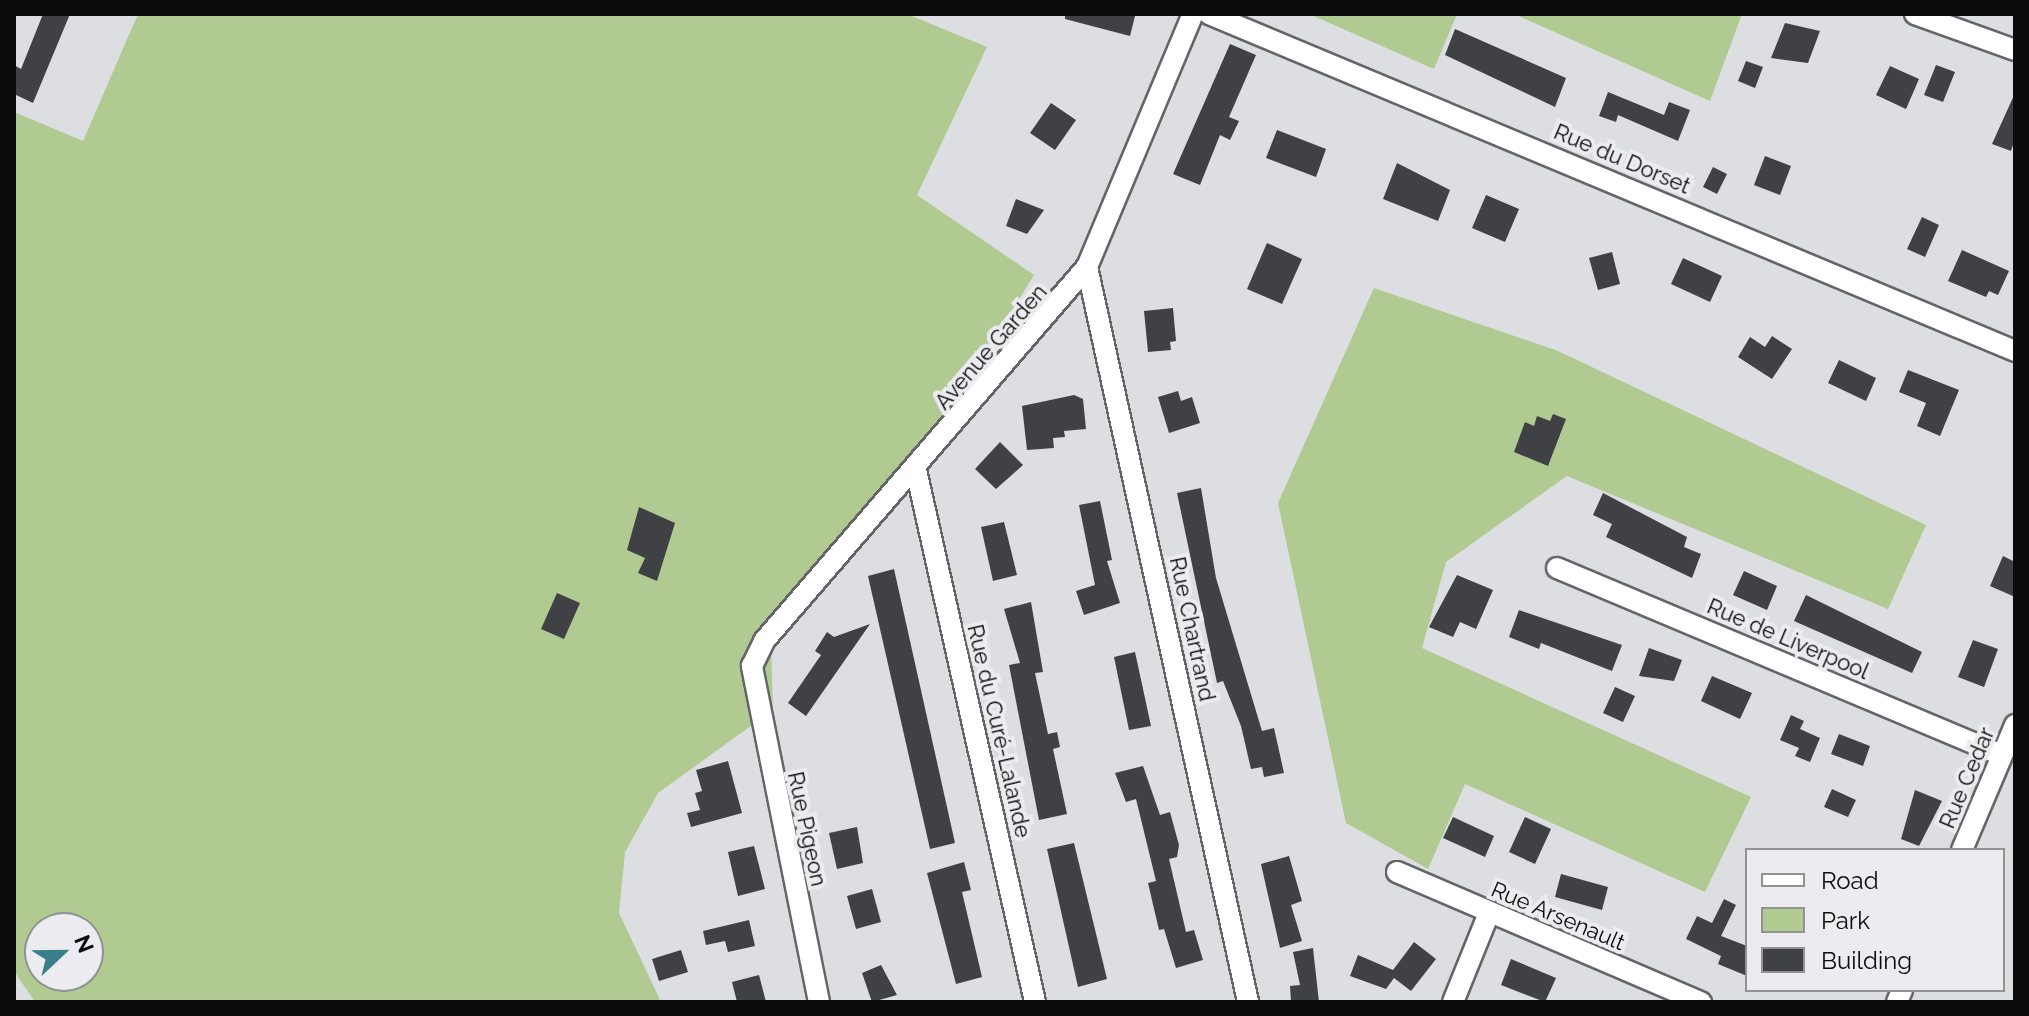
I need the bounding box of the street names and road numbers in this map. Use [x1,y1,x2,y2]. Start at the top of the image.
street label: Rue du Dorset [1550,118,1694,200]
street label: Avenue Garden [929,279,1053,415]
street label: Rue Chartrand [1164,554,1220,704]
street label: Rue de Liverpool [1703,593,1873,685]
street label: Rue du Curé-Lalande [962,622,1036,840]
street label: Rue Cedar [1934,724,2000,832]
street label: Rue Pigeon [782,769,832,889]
street label: Rue Arsenault [1487,876,1629,956]

